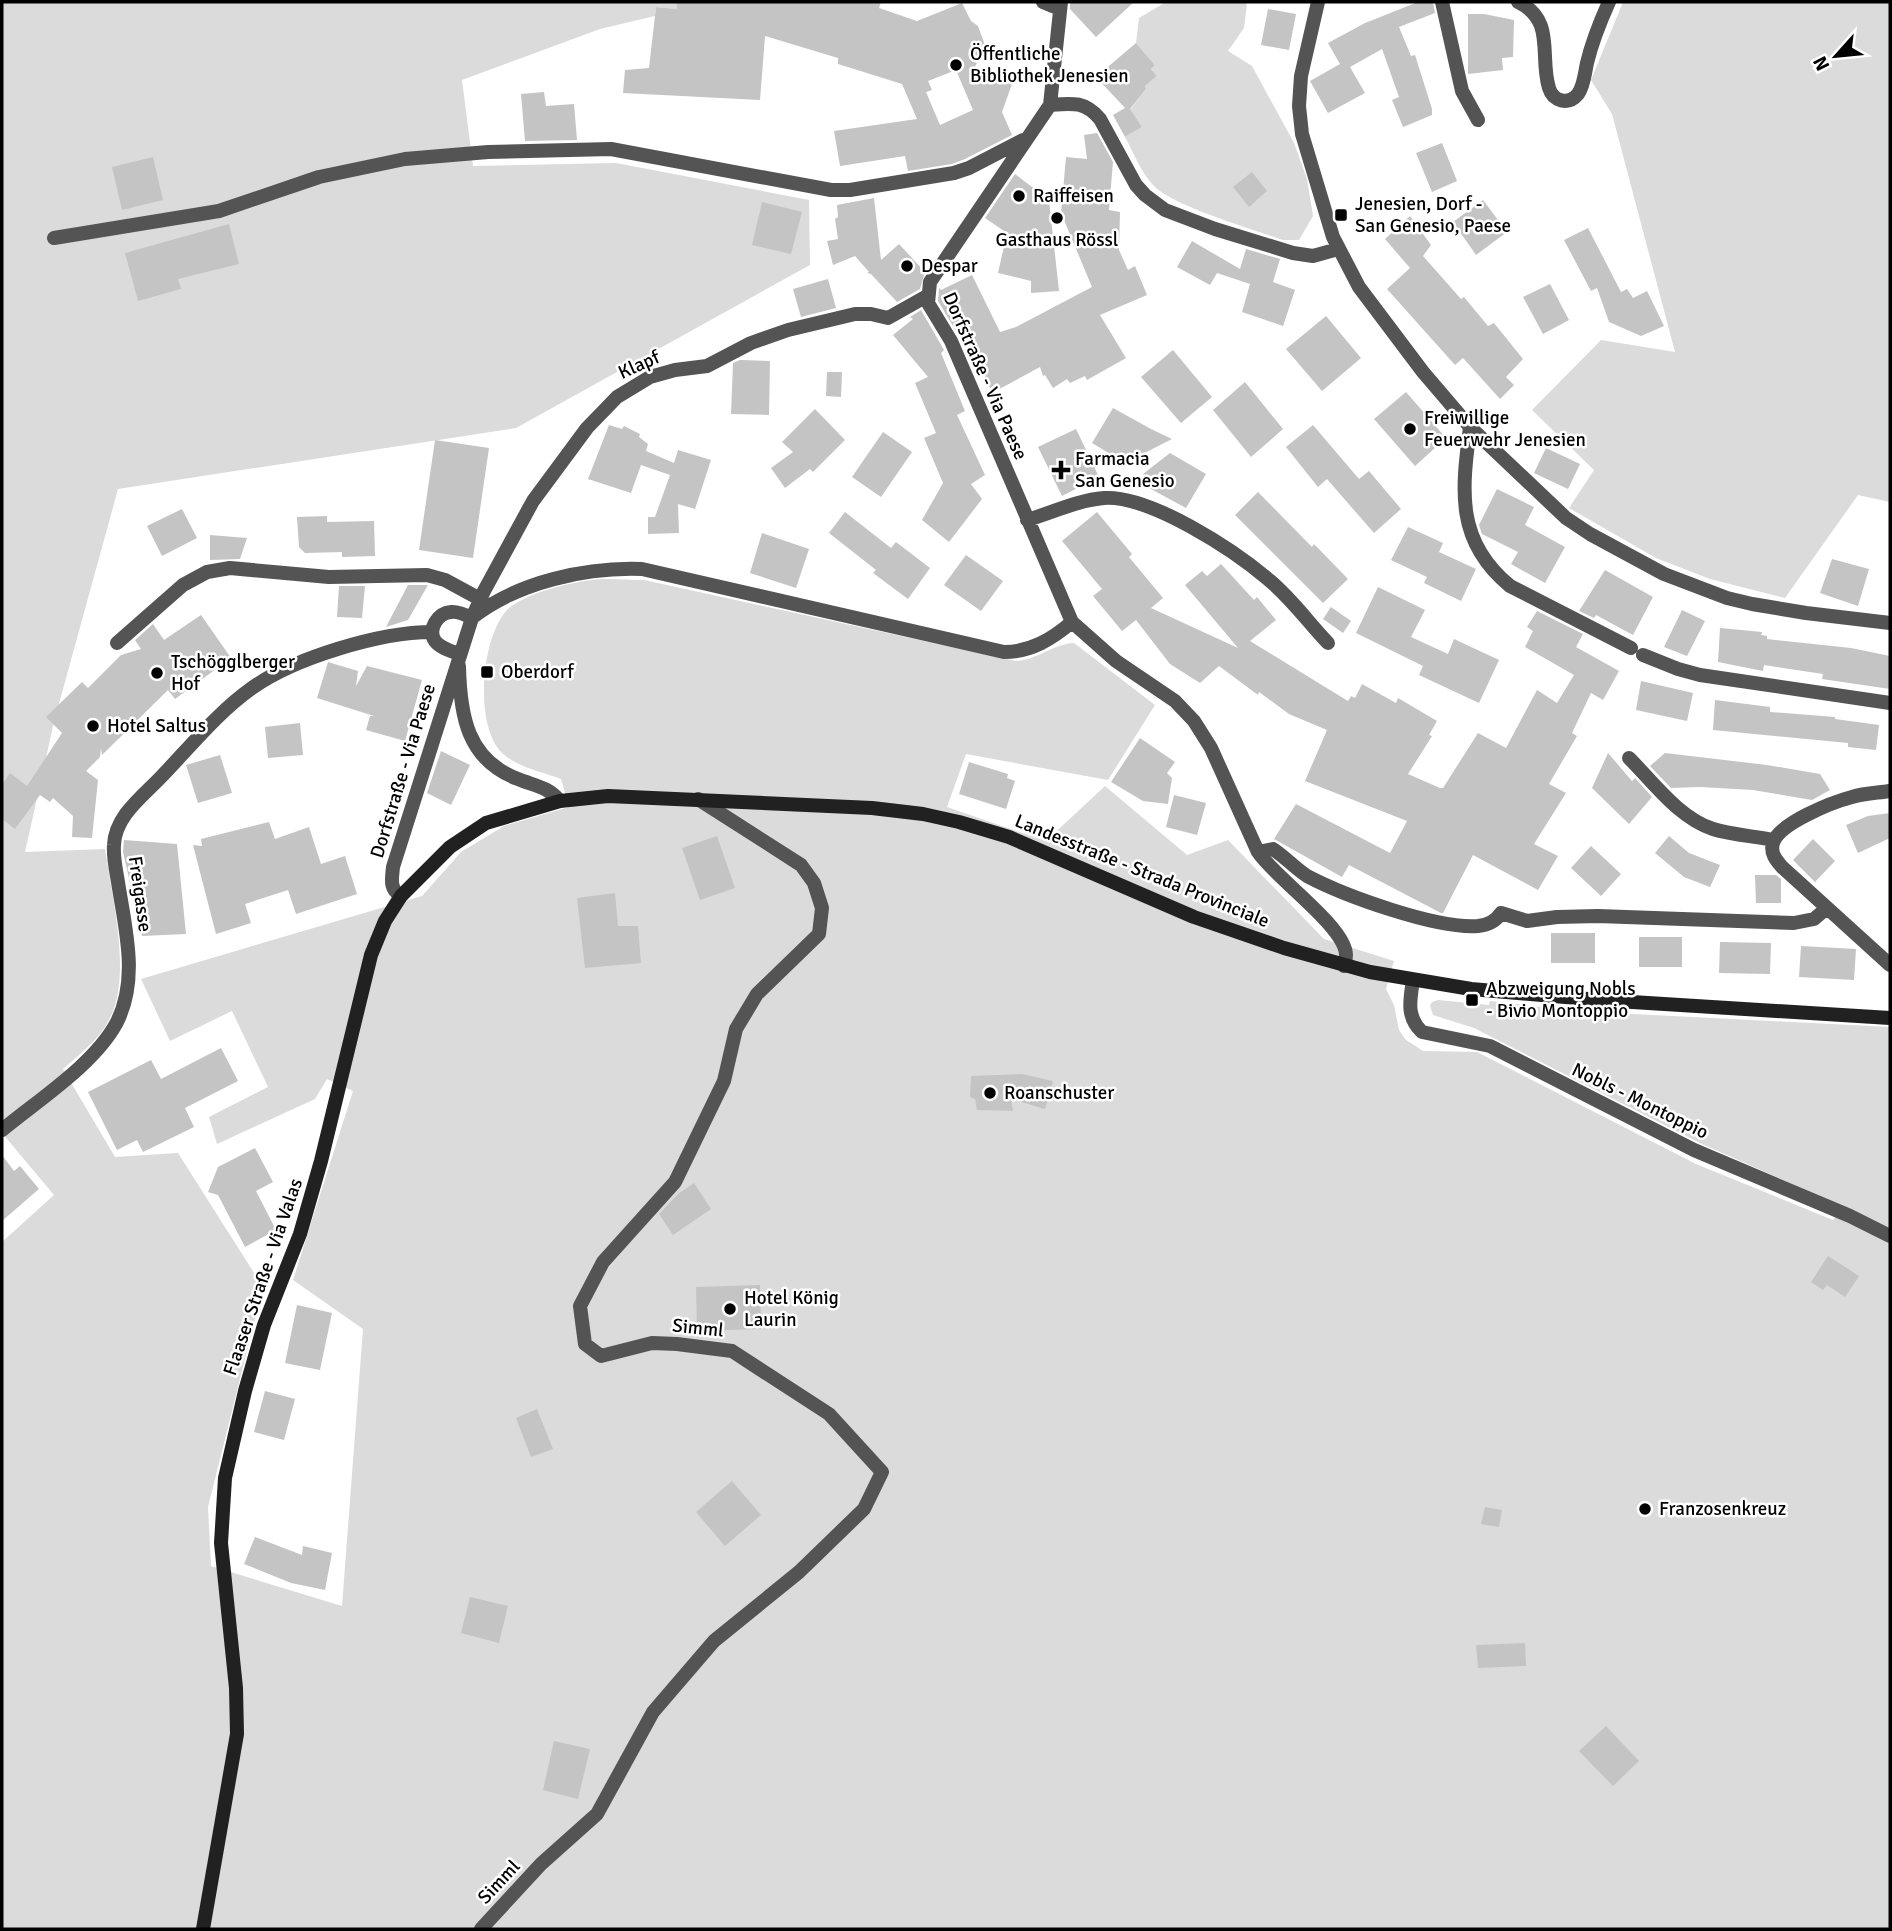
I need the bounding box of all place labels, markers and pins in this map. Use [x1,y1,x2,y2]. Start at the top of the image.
place label: Öffentliche Bibliothek Jenesien [970,42,1129,88]
marker: Öffentliche Bibliothek Jenesien [948,57,964,73]
place label: Raiffeisen [1033,184,1114,208]
marker: Raiffeisen [1011,188,1027,204]
place label: Jenesien, Dorf - San Genesio, Paese [1355,192,1511,238]
marker: Jenesien, Dorf - San Genesio, Paese [1333,207,1349,223]
marker: Gasthaus Rössl [1049,210,1065,226]
place label: Gasthaus Rössl [996,228,1118,252]
place label: Despar [921,254,978,278]
marker: Despar [899,258,915,274]
place label: Freiwillige Feuerwehr Jenesien [1424,406,1586,452]
marker: Freiwillige Feuerwehr Jenesien [1402,421,1418,437]
place label: Farmacia San Genesio [1075,447,1175,493]
marker: Farmacia San Genesio [1053,462,1069,478]
place label: Tschögglberger Hof [171,650,295,696]
place label: Oberdorf [501,660,575,684]
marker: Oberdorf [479,664,495,680]
marker: Tschögglberger Hof [149,665,165,681]
place label: Hotel Saltus [107,714,206,738]
marker: Hotel Saltus [85,718,101,734]
place label: Abzweigung Nobls - Bivio Montoppio [1486,977,1636,1023]
marker: Abzweigung Nobls - Bivio Montoppio [1464,992,1480,1008]
place label: Roanschuster [1004,1081,1114,1105]
marker: Roanschuster [982,1085,998,1101]
place label: Hotel König Laurin [744,1286,839,1332]
marker: Hotel König Laurin [722,1301,738,1317]
place label: Franzosenkreuz [1659,1497,1786,1521]
marker: Franzosenkreuz [1637,1501,1653,1517]

